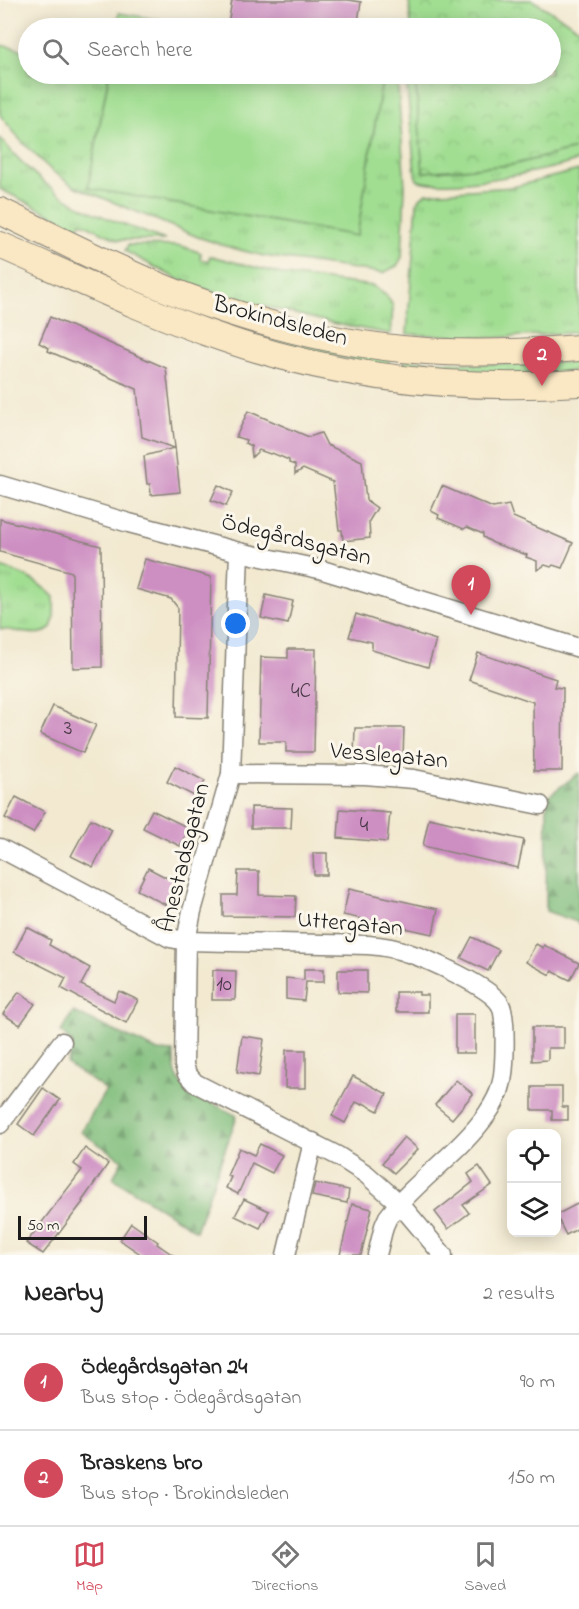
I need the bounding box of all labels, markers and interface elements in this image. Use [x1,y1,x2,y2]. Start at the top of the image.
search box [18,18,561,84]
icon: search [39,35,72,68]
text: Search here [87,35,192,67]
street label: Brokindsleden [208,287,351,357]
pin: 2 [522,336,562,386]
street label: Ödegårdsgatan [217,505,375,577]
pin: 1 [452,566,490,615]
your location [221,609,250,638]
house number: 4C [291,677,311,707]
house number: 3 [64,714,72,744]
street label: Vesslegatan [328,734,449,780]
street label: Ånestadsgatan [150,780,220,936]
house number: 4 [360,811,369,841]
street label: Uttergatan [296,903,404,947]
house number: 10 [216,970,232,1000]
map controls [507,1129,561,1237]
button: locate [507,1129,561,1183]
button: layers [507,1183,561,1237]
scale bar [18,1213,147,1240]
text: 50 m [27,1214,59,1238]
text: Nearby [24,1275,103,1313]
text: 2 results [483,1280,555,1309]
text: Ödegårdsgatan 24 [81,1352,247,1384]
text: 1 [40,1368,47,1397]
text: 90 m [520,1368,555,1397]
text: Bus stop · Ödegårdsgatan [81,1384,301,1413]
text: Braskens bro [81,1448,203,1480]
text: 2 [39,1464,48,1493]
text: 150 m [508,1464,555,1493]
text: Bus stop · Brokindsleden [81,1480,289,1509]
tab: Map [73,1538,106,1598]
tab: Directions [252,1538,318,1598]
tab: Saved [464,1538,506,1598]

